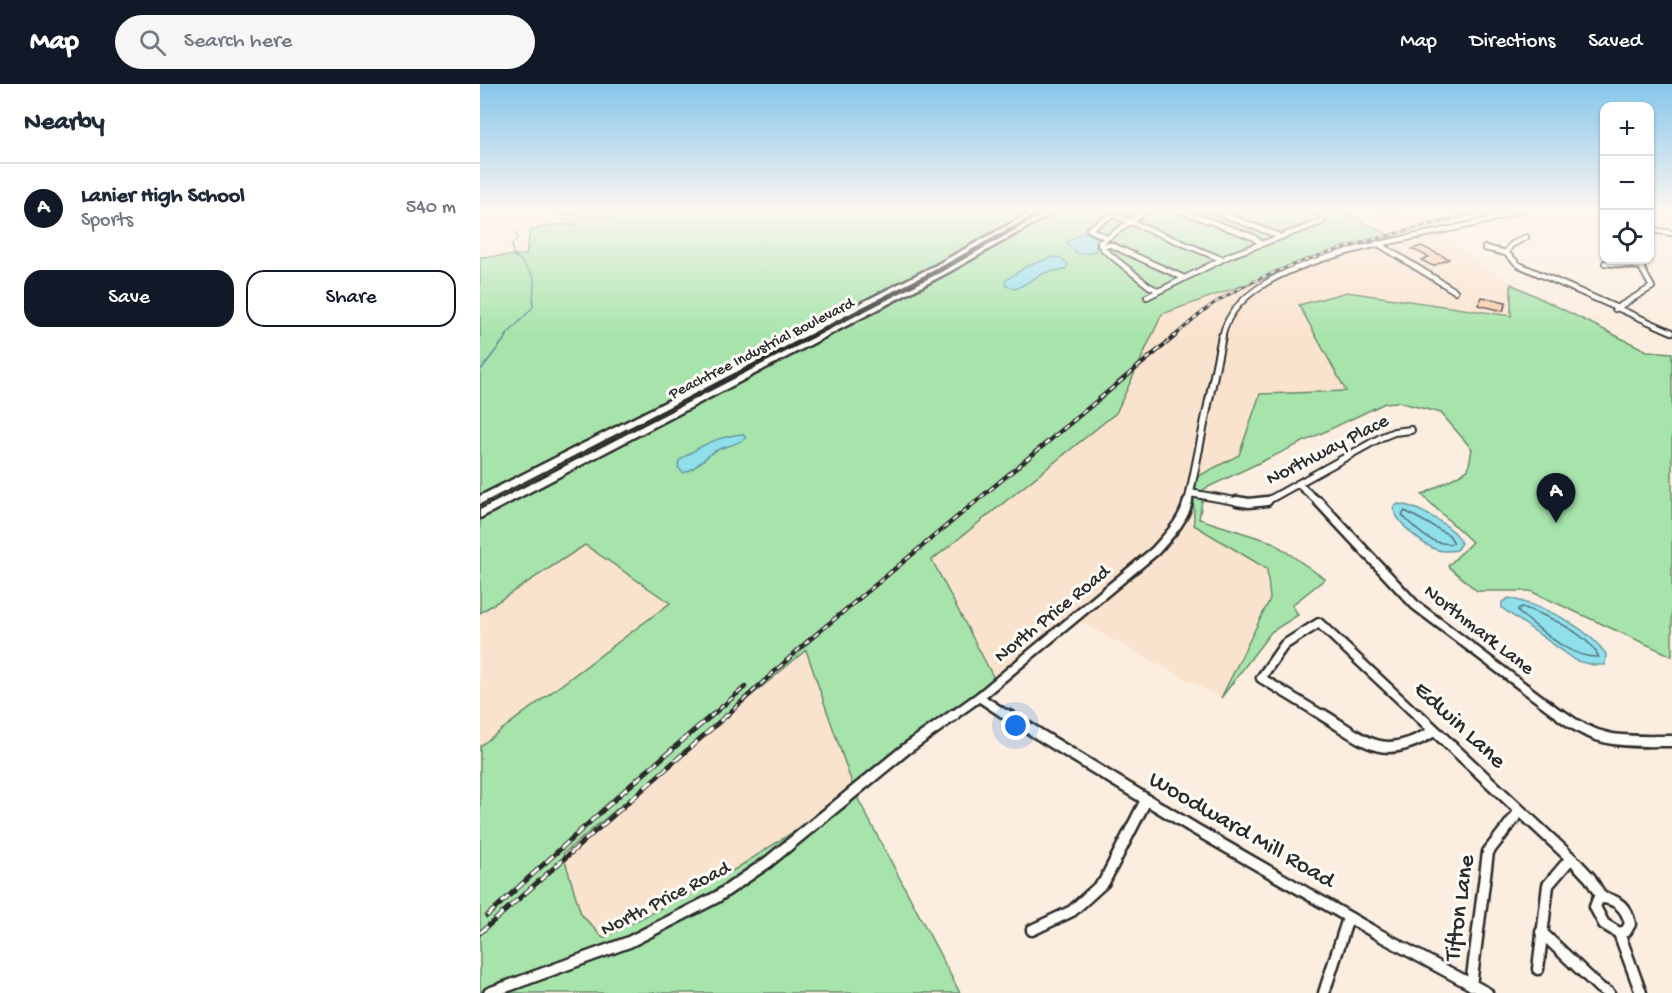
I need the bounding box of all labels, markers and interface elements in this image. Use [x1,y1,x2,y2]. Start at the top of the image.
search box [115,15,535,69]
text: Map [30,26,79,59]
icon: search [136,26,169,59]
text: Search here [184,29,292,55]
text: Map [1400,30,1437,55]
text: Directions [1470,30,1555,55]
text: Saved [1588,30,1642,55]
map controls [1600,102,1654,264]
button: + [1600,102,1654,156]
text: Nearby [24,108,105,139]
button: − [1600,156,1654,210]
text: Lanier High School [81,184,245,210]
text: A [38,197,49,220]
text: 540 m [406,197,456,220]
text: Sports [81,210,133,233]
button: locate [1600,210,1654,264]
button: Save [24,270,234,327]
button: Share [246,270,456,327]
street label: Peachtree Industrial Boulevard [665,294,859,406]
street label: Northway Place [1263,410,1394,492]
pin: A [1536,474,1576,523]
street label: North Price Road [991,560,1117,669]
street label: Northmark Lane [1418,581,1538,682]
street label: Edwin Lane [1407,676,1512,777]
your location [1001,711,1030,740]
street label: Woodward Mill Road [1143,766,1341,897]
street label: Tifton Lane [1439,852,1483,965]
street label: North Price Road [597,856,737,943]

